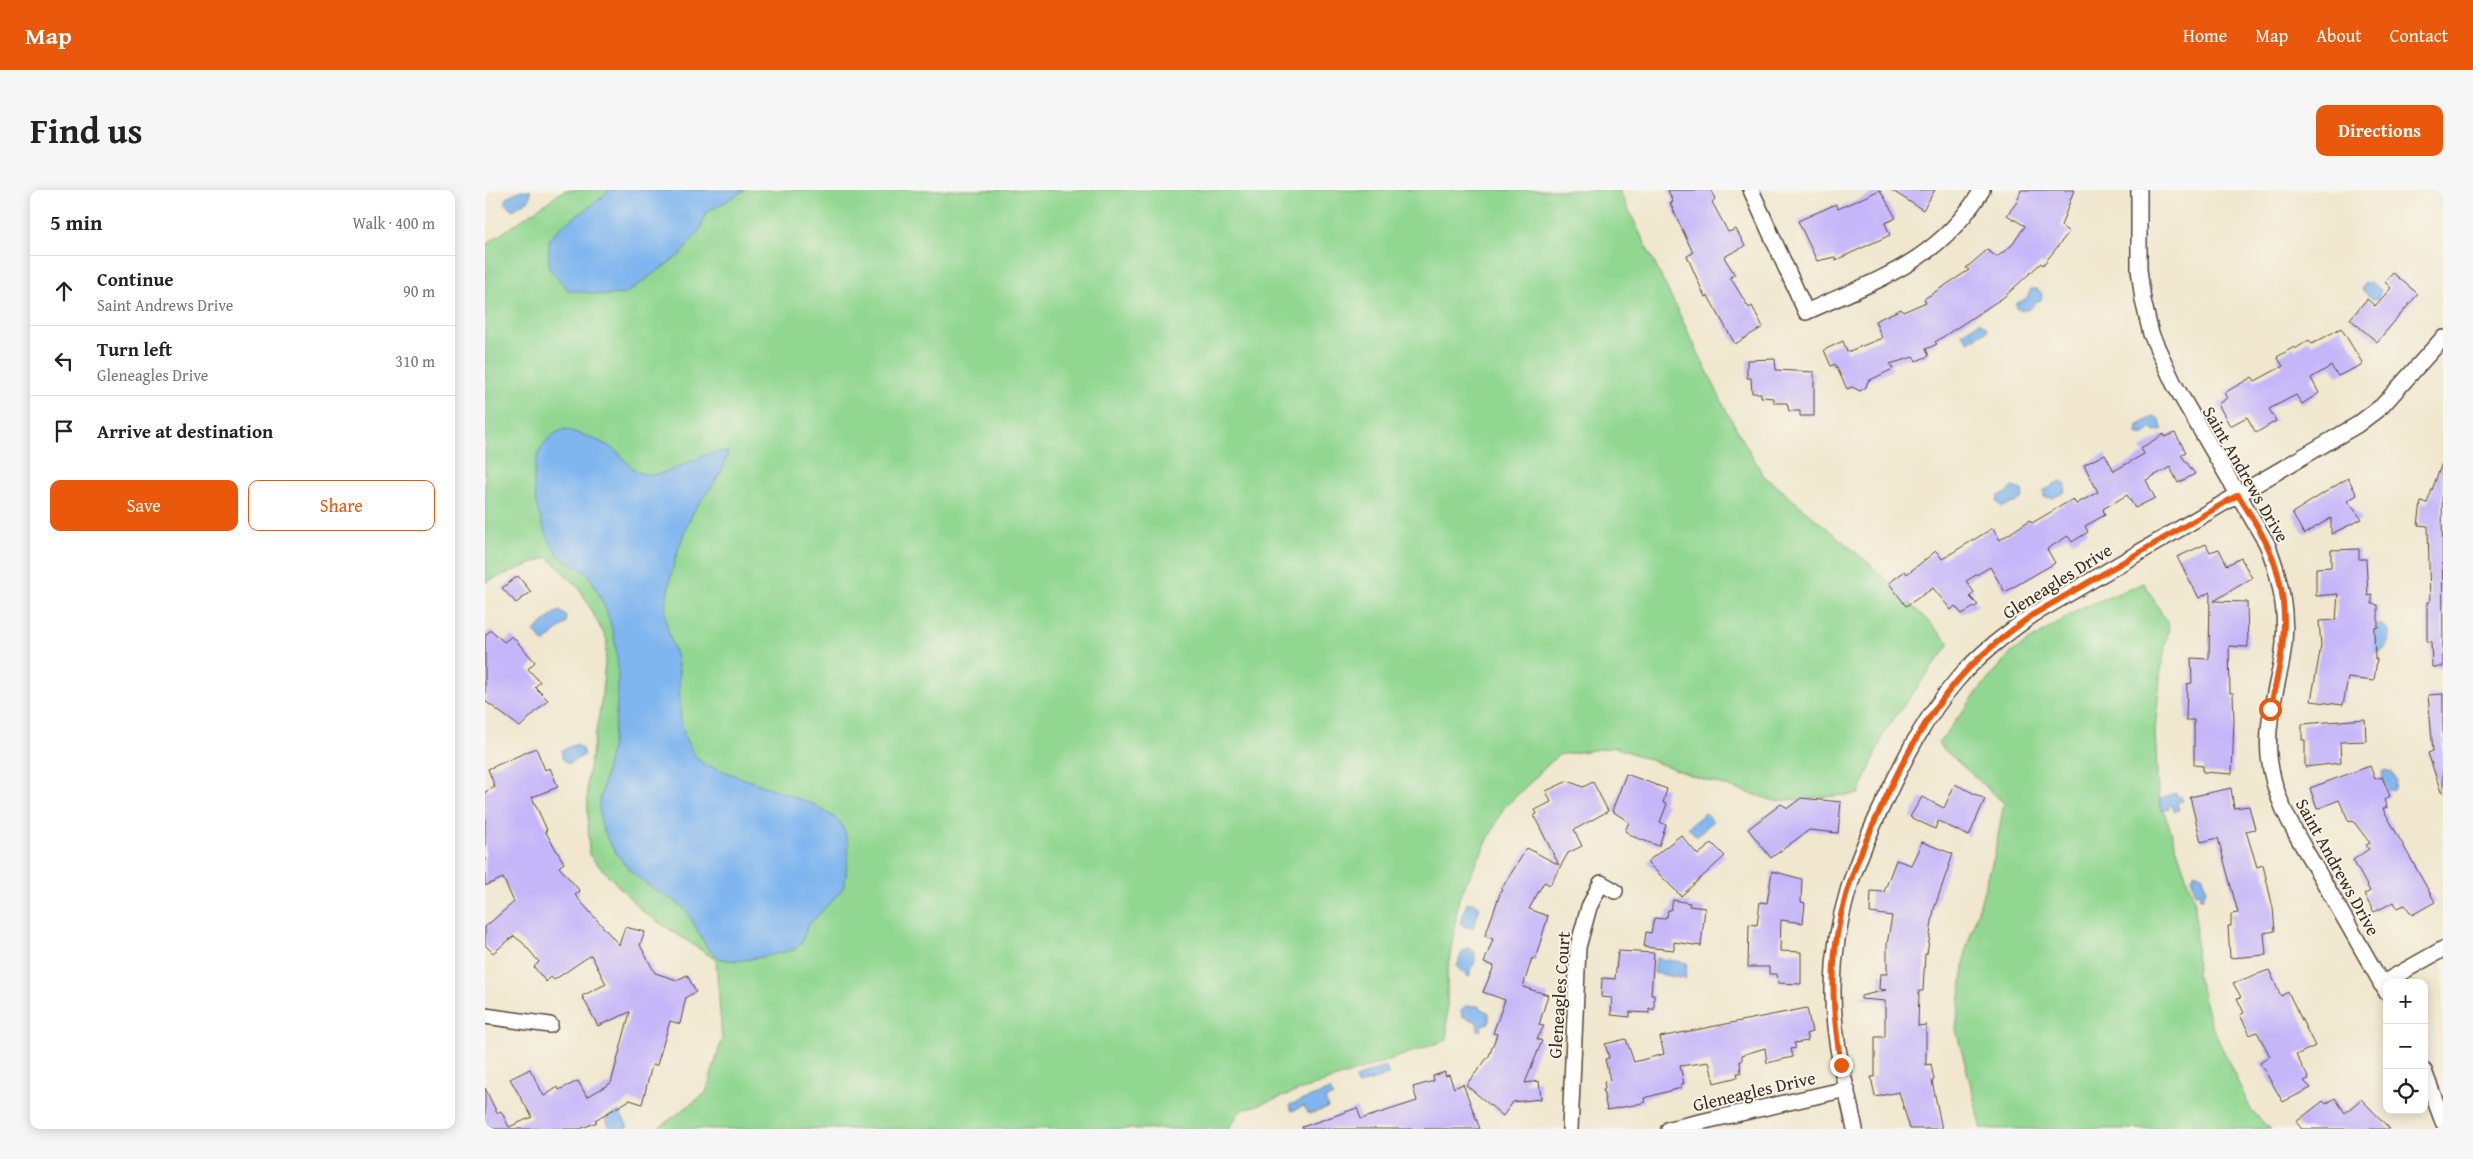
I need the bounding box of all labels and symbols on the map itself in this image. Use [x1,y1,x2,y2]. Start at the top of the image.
street label: Saint Andrews Drive [2196,401,2296,547]
street label: Gleneagles Drive [1997,536,2117,626]
route start [2259,698,2282,721]
street label: Saint Andrews Drive [2289,793,2387,941]
street label: Gleneagles Court [1541,930,1577,1059]
route end [1830,1054,1853,1077]
street label: Gleneagles Drive [1690,1064,1818,1118]

